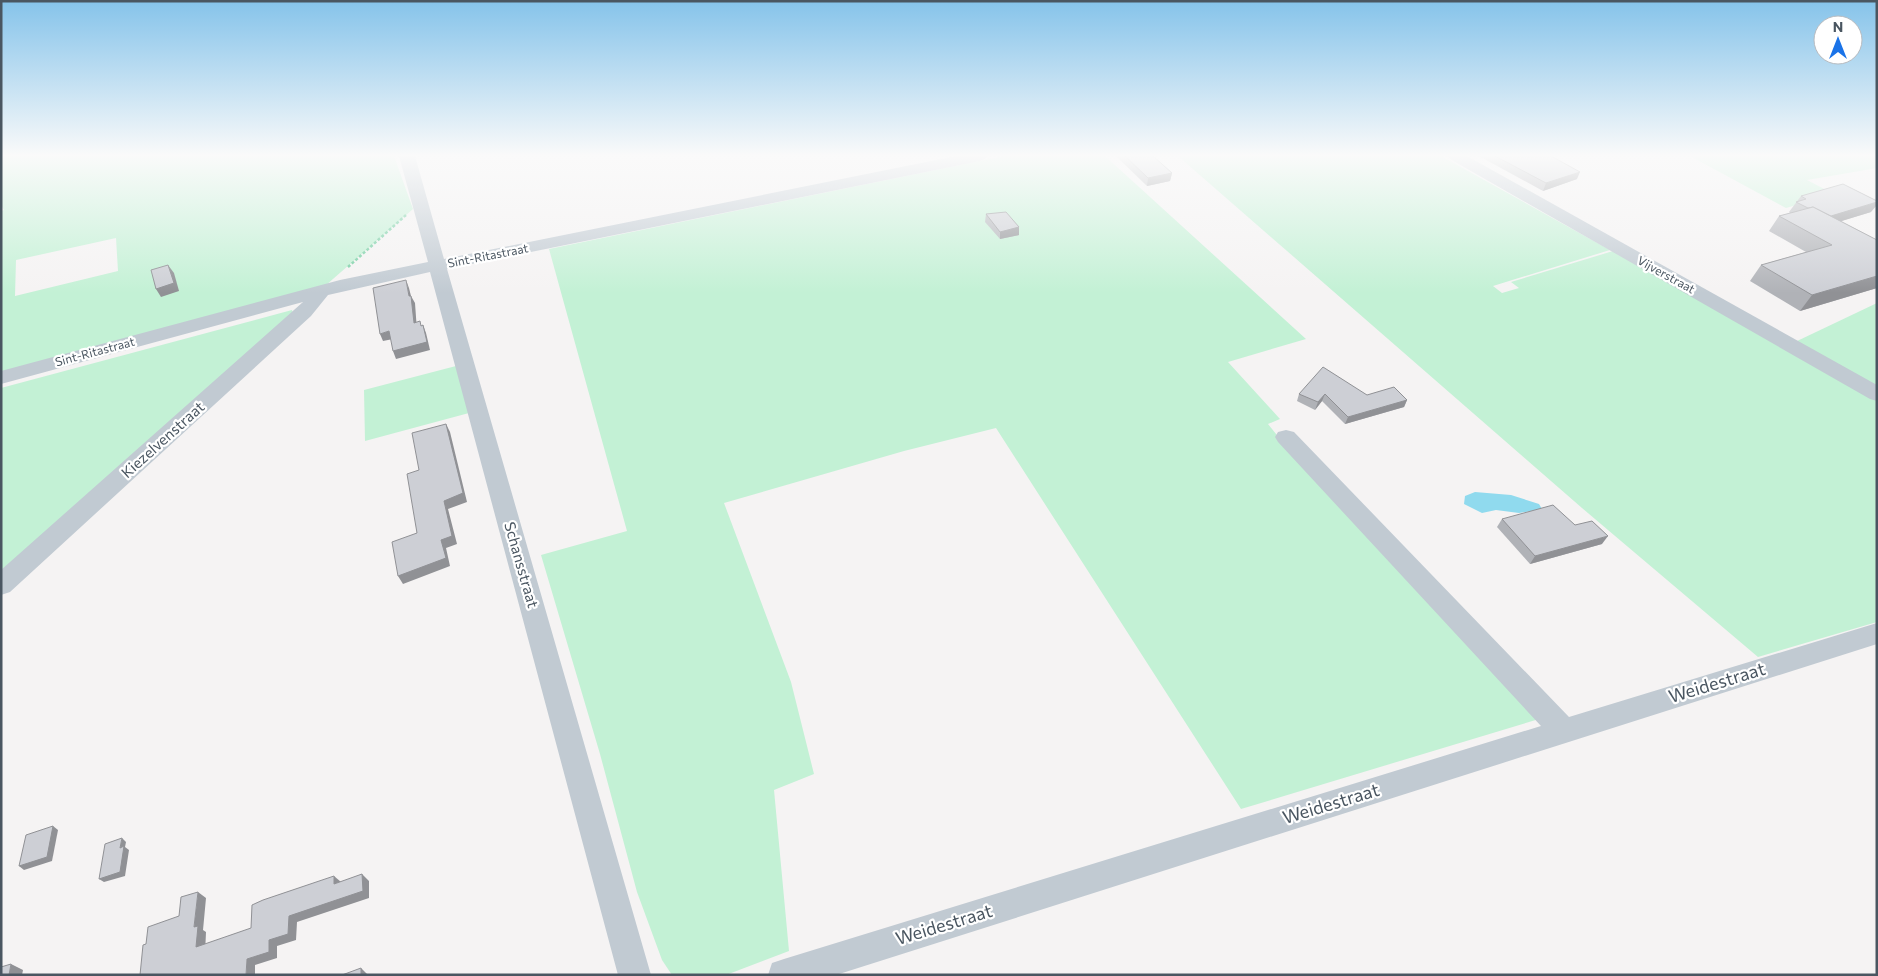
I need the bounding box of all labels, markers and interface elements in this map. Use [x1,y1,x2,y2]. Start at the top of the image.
north arrow [1813,15,1863,65]
text: N [1833,18,1843,35]
street label: Sint-Ritastraat [446,240,529,270]
street label: Vijverstraat [1635,253,1698,296]
street label: Sint-Ritastraat [53,334,136,368]
street label: Kiezelvenstraat [117,397,208,481]
street label: Schansstraat [501,520,543,610]
street label: Weidestraat [1666,657,1768,707]
street label: Weidestraat [1280,778,1382,828]
street label: Weidestraat [893,899,995,949]

